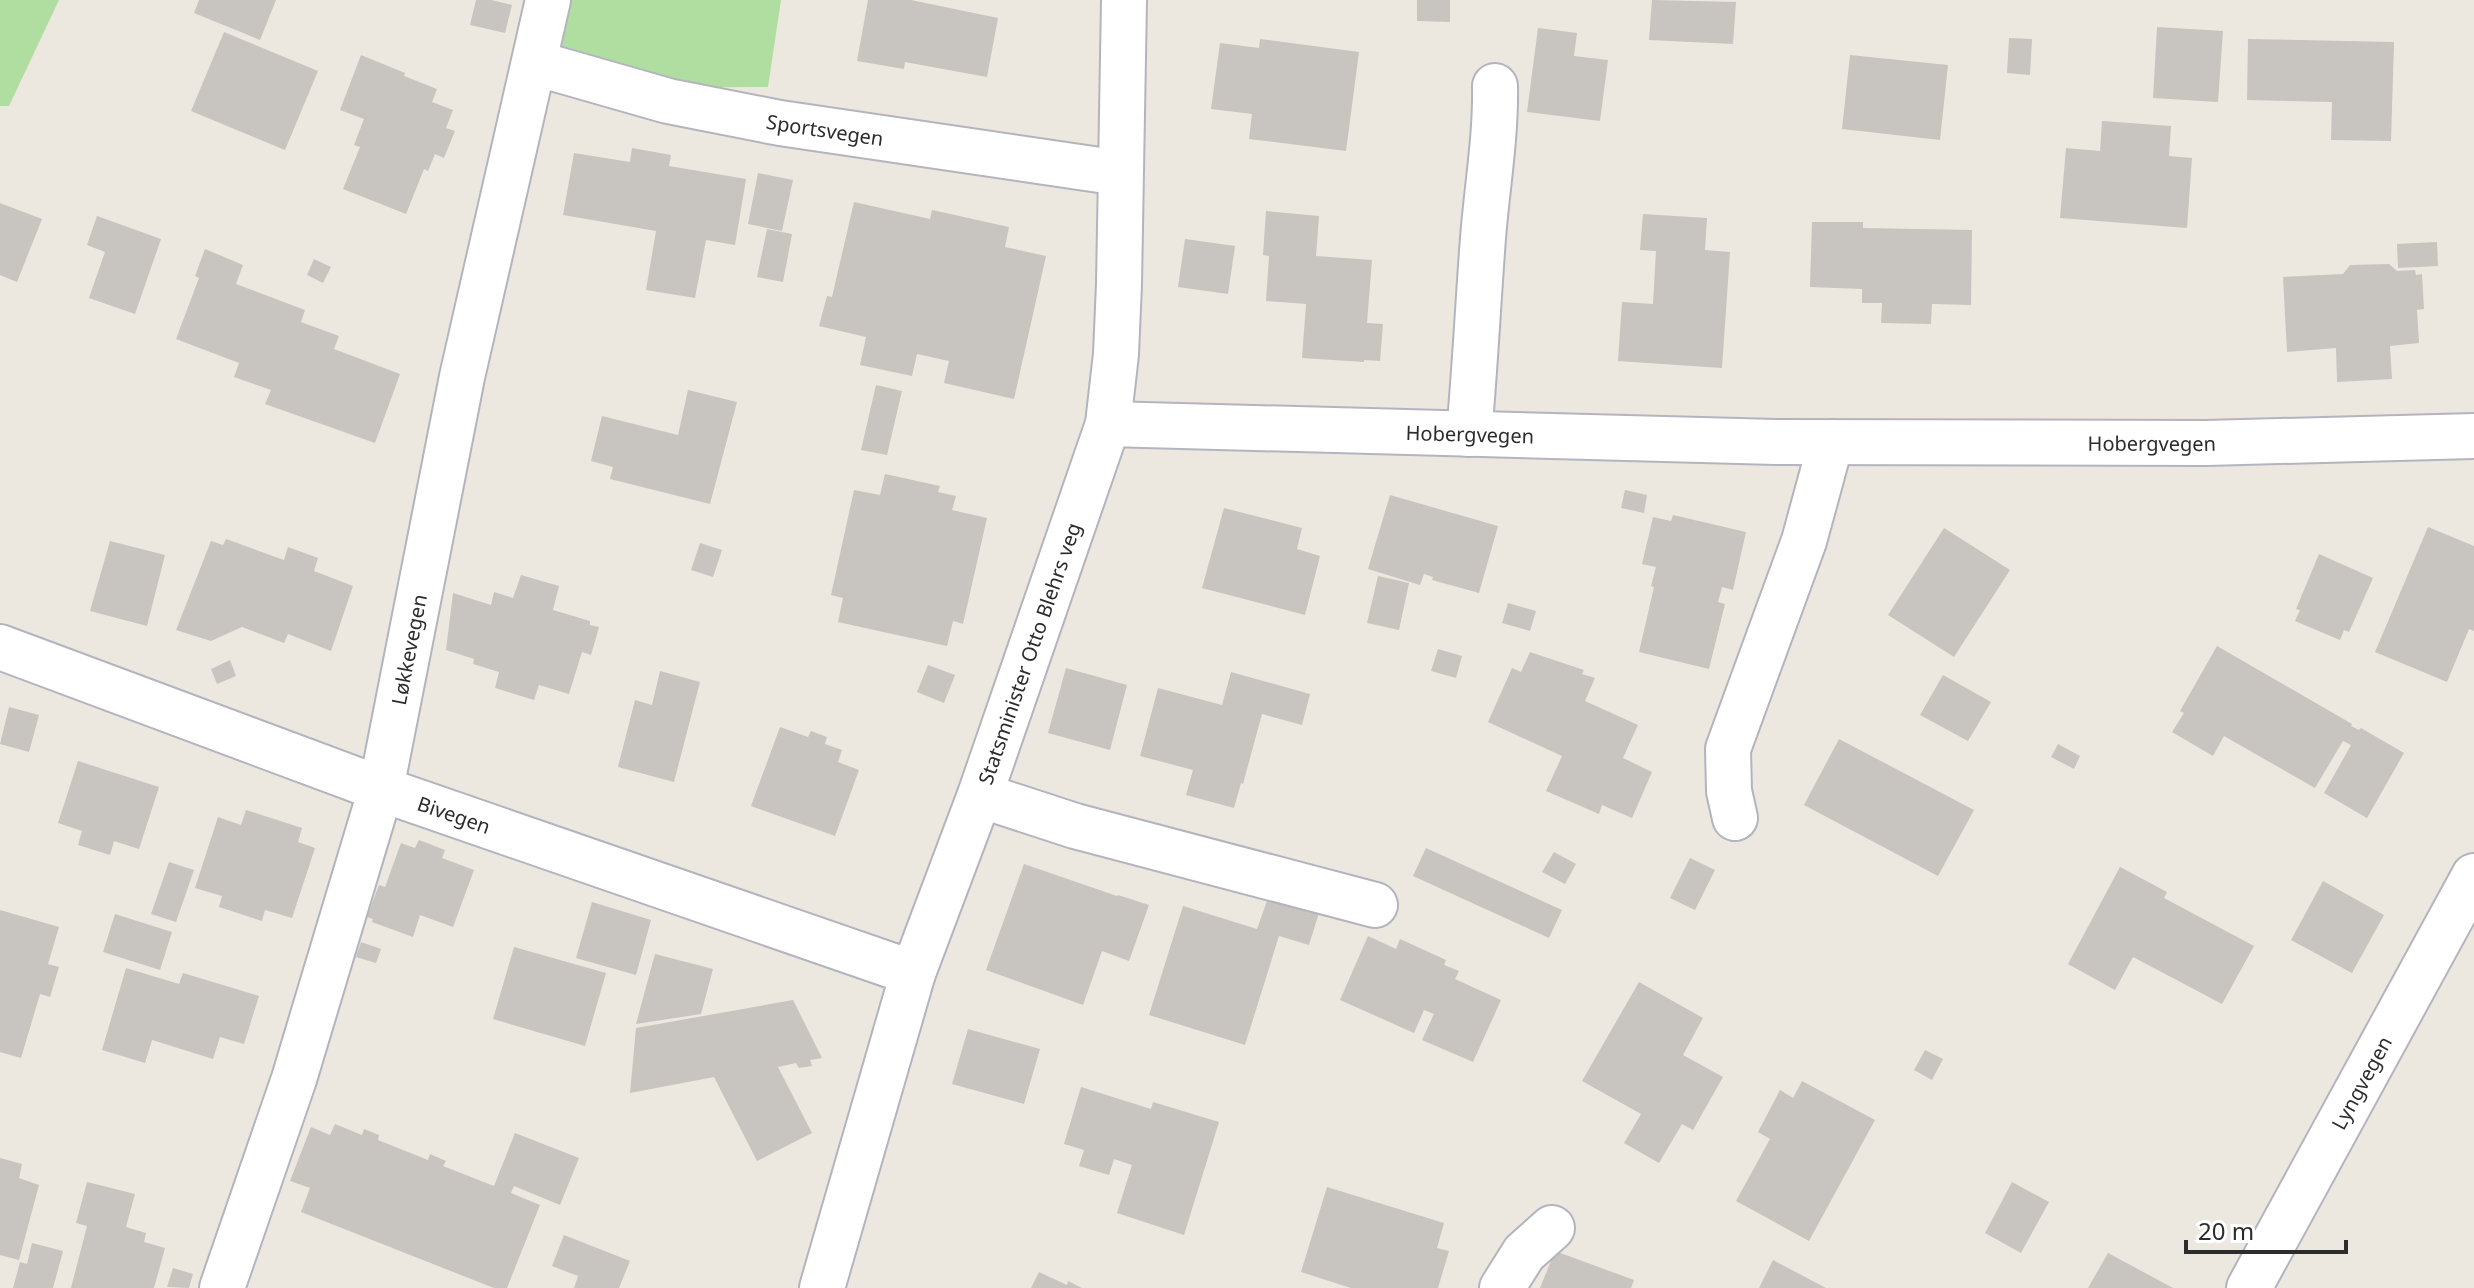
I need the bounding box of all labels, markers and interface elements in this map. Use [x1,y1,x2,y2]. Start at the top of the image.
street label: Sportsvegen [764,107,885,152]
street label: Hobergvegen [1405,419,1534,449]
street label: Hobergvegen [2088,429,2216,457]
street label: Statsminister Otto Blehrs veg [971,519,1087,788]
street label: Løkkevegen [384,592,433,707]
street label: Bivegen [414,789,494,839]
street label: Lyngvegen [2325,1031,2398,1134]
scale bar [2186,1204,2346,1254]
text: 20 m [2198,1214,2254,1247]

